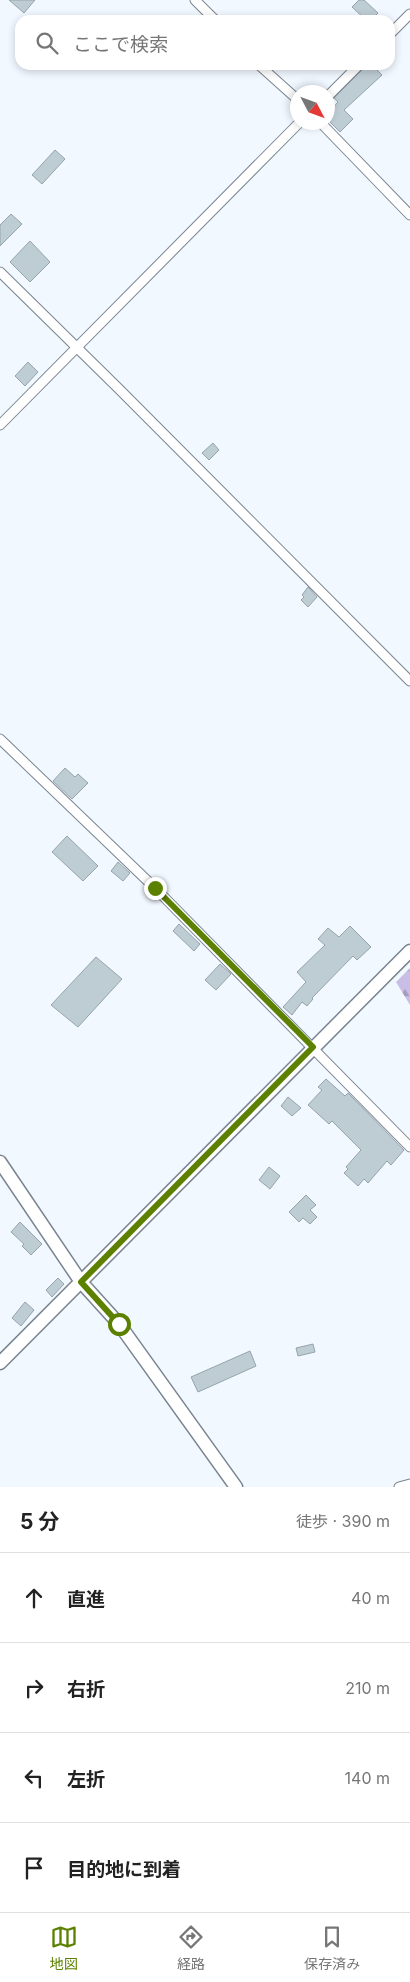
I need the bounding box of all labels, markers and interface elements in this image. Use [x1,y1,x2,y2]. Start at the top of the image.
search box [15,15,395,70]
icon: search [33,29,61,57]
text: ここで検索 [73,33,168,56]
north arrow [290,85,335,130]
route end [144,877,167,900]
route start [108,1313,131,1336]
text: 5 分 [20,1509,59,1534]
text: 徒歩 · 390 m [296,1511,390,1531]
icon: ahead [20,1584,48,1612]
text: 直進 [67,1588,105,1611]
text: 40 m [351,1588,390,1608]
icon: right [20,1674,48,1702]
text: 右折 [67,1678,105,1701]
text: 210 m [345,1678,390,1698]
icon: left [20,1764,48,1792]
text: 左折 [67,1768,105,1791]
text: 140 m [345,1768,390,1788]
icon: arrive [20,1854,48,1882]
text: 目的地に到着 [67,1858,181,1881]
tab: 地図 [50,1923,78,1973]
tab: 経路 [177,1923,205,1973]
tab: 保存済み [304,1923,360,1973]

